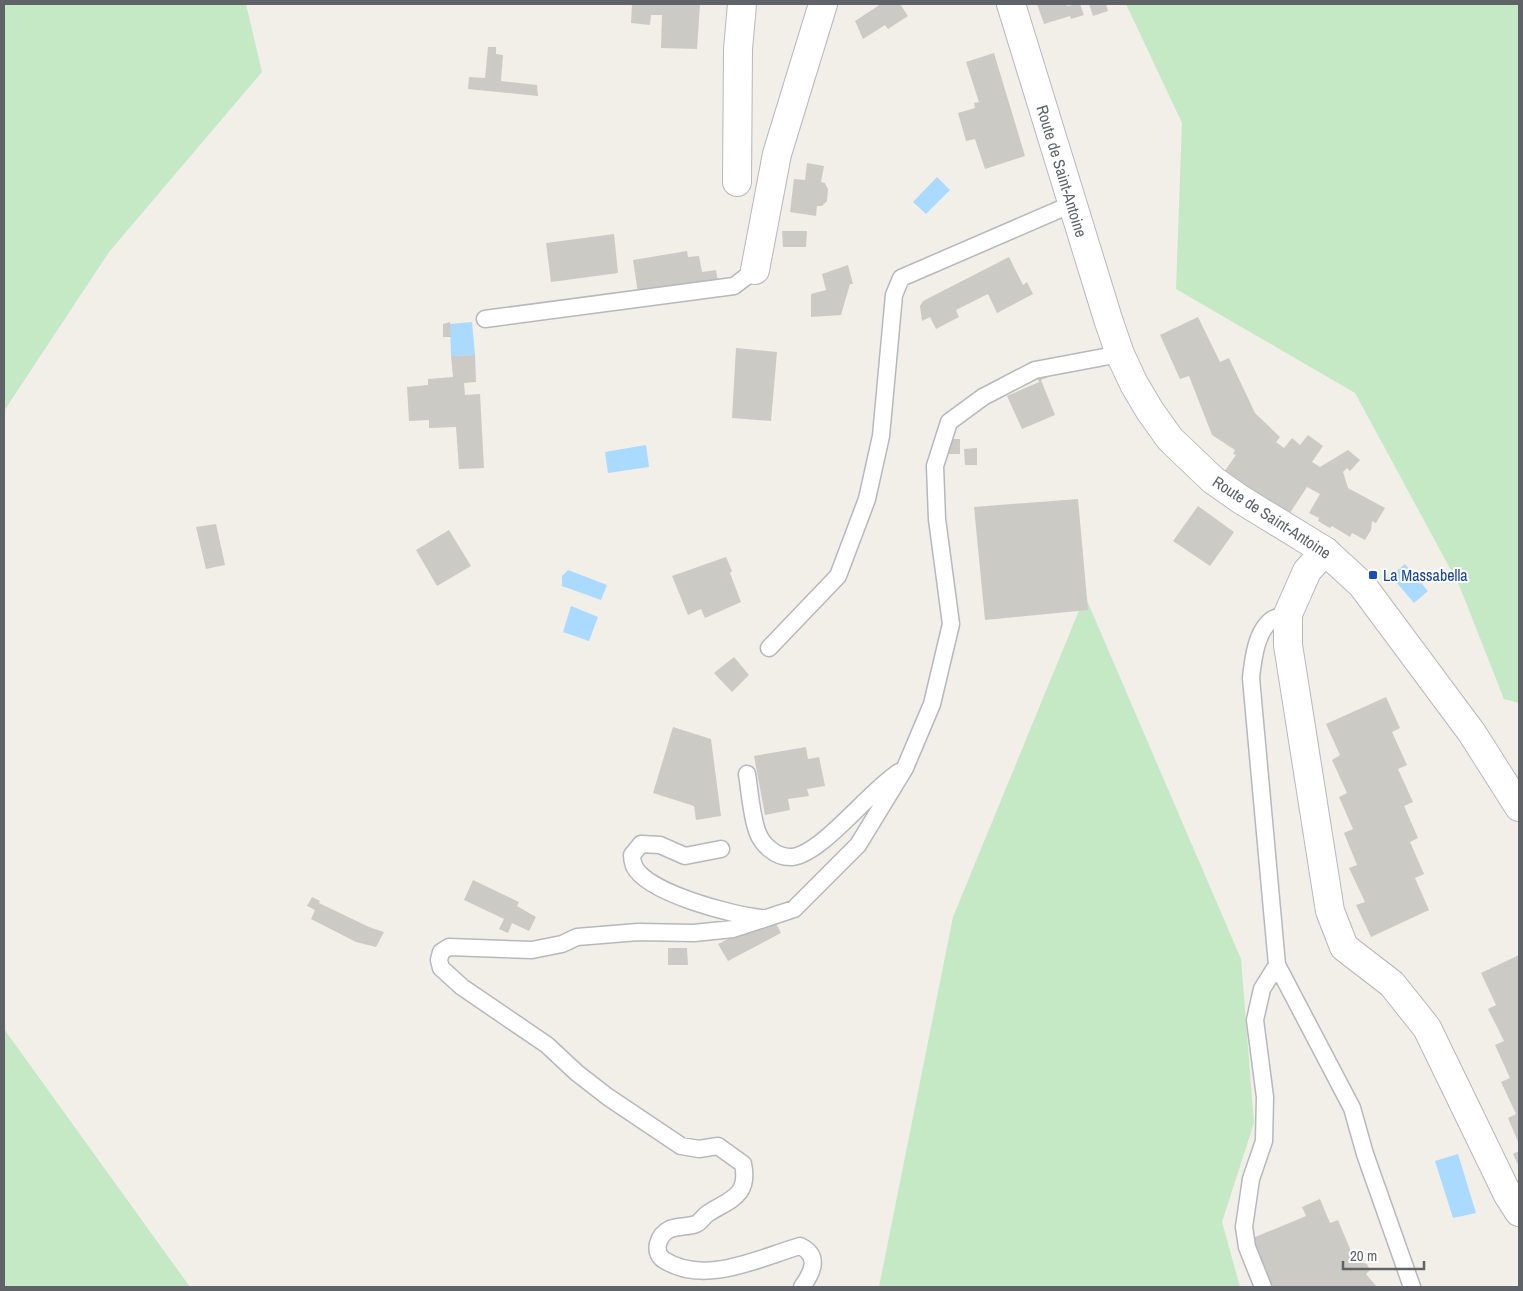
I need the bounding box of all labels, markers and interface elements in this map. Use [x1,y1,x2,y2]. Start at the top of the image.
street label: Route de Saint-Antoine [1031,102,1093,240]
street label: Route de Saint-Antoine [1209,470,1335,564]
place label: La Massabella [1383,564,1468,586]
marker: La Massabella [1367,569,1379,581]
scale bar [1343,1238,1424,1270]
text: 20 m [1350,1245,1377,1266]

